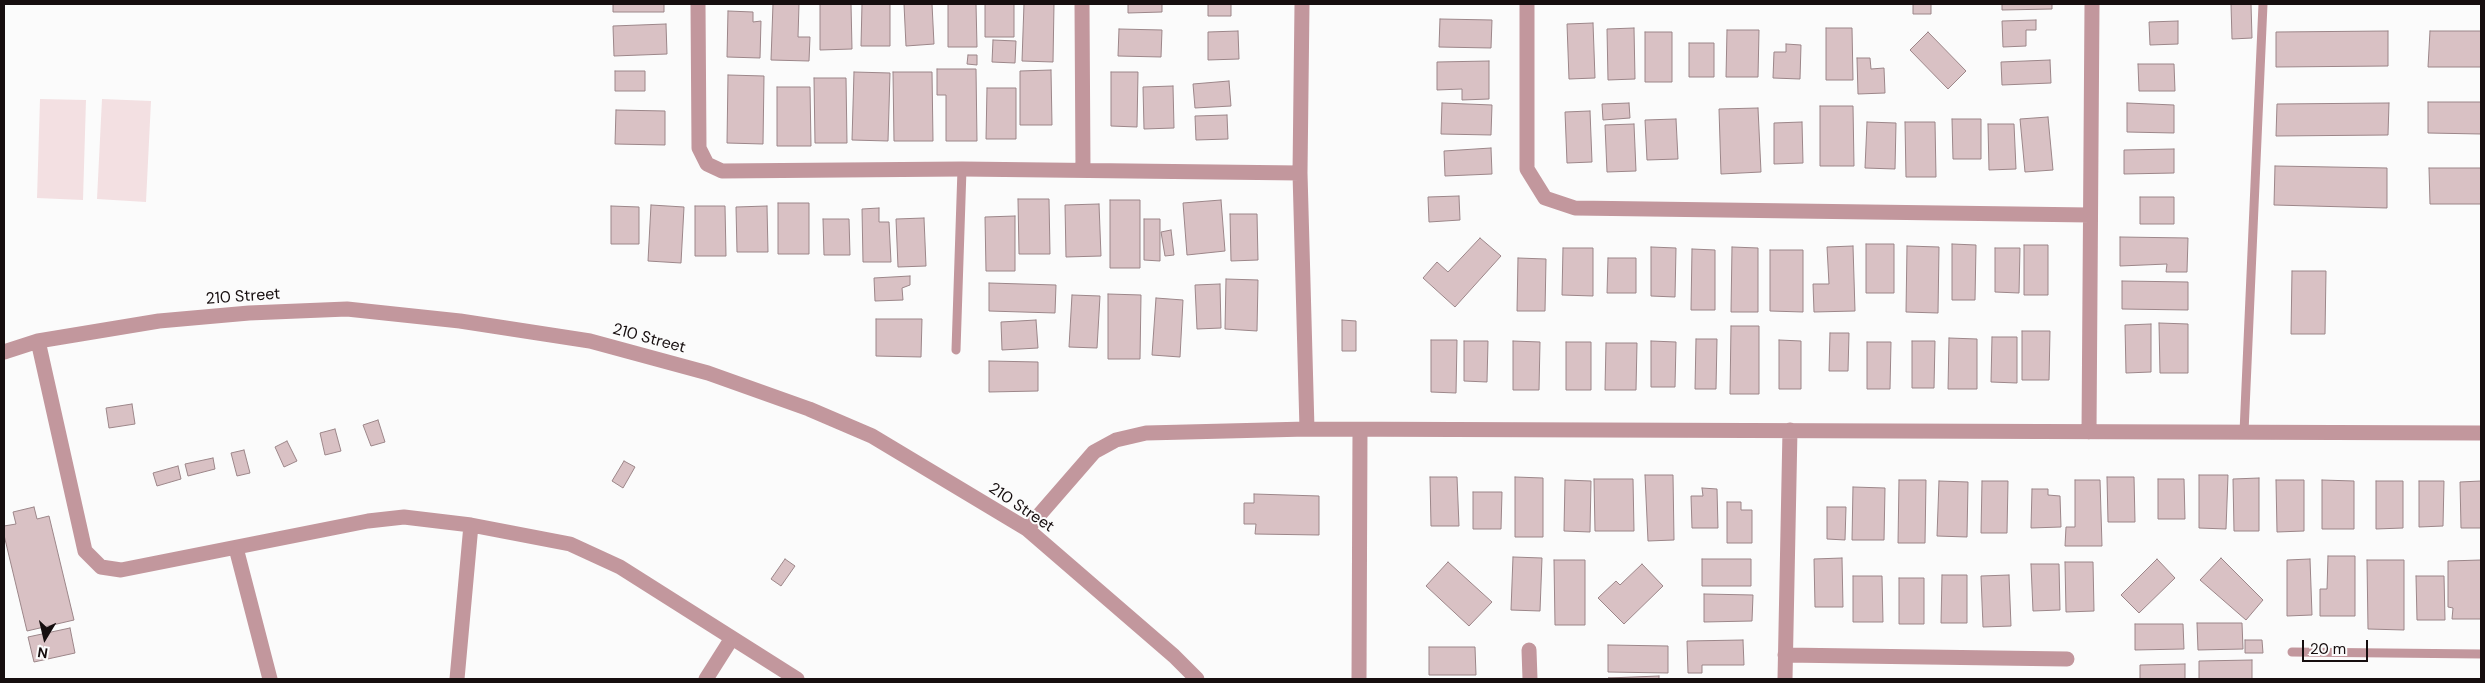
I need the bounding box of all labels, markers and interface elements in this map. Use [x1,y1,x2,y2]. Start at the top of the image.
street label: 210 Street [205,285,281,309]
street label: 210 Street [610,320,688,358]
street label: 210 Street [985,479,1057,537]
north arrow [20,613,70,663]
scale bar [2305,630,2371,662]
text: 20 m [2310,639,2346,659]
text: N [36,643,49,663]

